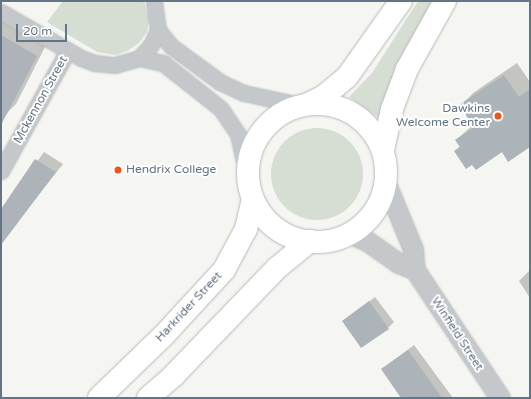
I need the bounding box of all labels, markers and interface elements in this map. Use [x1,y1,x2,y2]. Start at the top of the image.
scale bar [18,16,69,42]
text: 20 m [23,24,52,38]
street label: Mckennon Street [11,54,71,146]
place label: Dawkins Welcome Center [396,102,490,130]
marker: Dawkins Welcome Center [493,111,503,121]
place label: Hendrix College [126,163,216,177]
marker: Hendrix College [113,165,123,175]
street label: Harkrider Street [153,269,225,345]
street label: Winfield Street [428,295,486,373]

